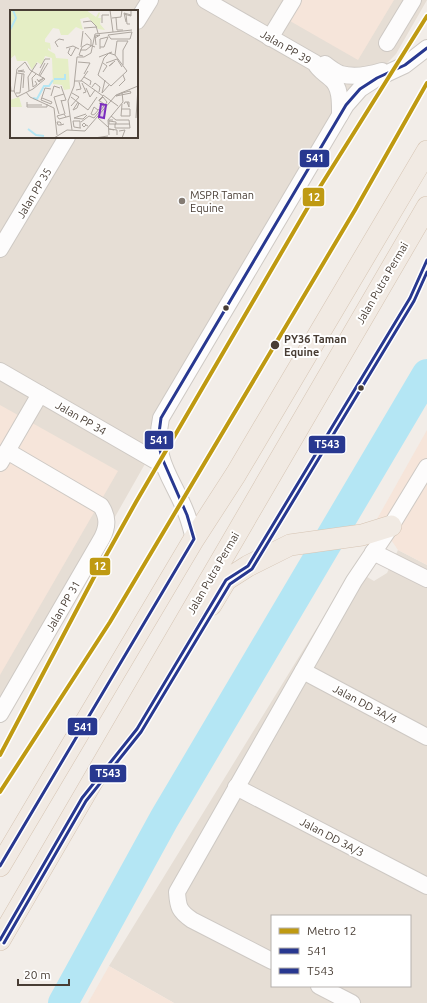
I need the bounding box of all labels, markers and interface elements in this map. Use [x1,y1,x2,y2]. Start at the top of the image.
inset map [10,10,138,138]
street label: Jalan PP 39 [259,28,313,66]
line badge: 541 [299,149,330,168]
text: 541 [306,152,324,164]
street label: Jalan PP 35 [14,166,54,220]
line badge: 12 [302,187,325,207]
place label: MSPR Taman Equine [190,189,254,214]
text: 12 [308,191,320,203]
marker: MSPR Taman Equine [177,196,187,206]
street label: Jalan Putra Permai [354,240,410,326]
unlabelled marker [221,303,231,313]
place label: PY36 Taman Equine [284,333,347,358]
marker: PY36 Taman Equine [269,339,281,351]
unlabelled marker [356,383,366,393]
street label: Jalan PP 34 [54,399,108,437]
line badge: 541 [144,430,174,450]
text: 541 [150,434,168,446]
line badge: T543 [308,435,346,454]
text: T543 [314,438,340,450]
street label: Jalan Putra Permai [185,530,241,616]
line badge: 12 [89,557,111,576]
text: 12 [94,560,106,572]
street label: Jalan PP 31 [44,579,82,633]
street label: Jalan DD 3A/4 [331,682,399,726]
line badge: 541 [67,717,98,736]
text: 541 [74,721,92,733]
line badge: T543 [89,764,127,783]
text: T543 [95,767,121,779]
street label: Jalan DD 3A/3 [298,815,366,859]
legend [271,915,411,987]
text: Metro 12 [307,924,357,937]
text: 541 [307,944,327,957]
scale bar [18,961,69,987]
text: T543 [307,964,334,977]
text: 20 m [24,968,51,981]

